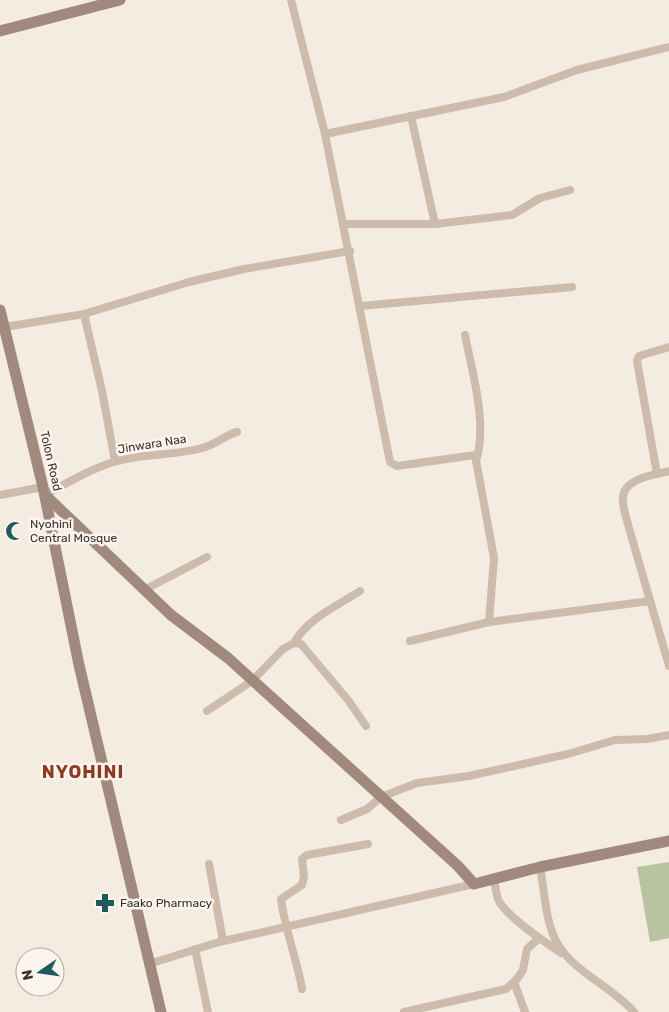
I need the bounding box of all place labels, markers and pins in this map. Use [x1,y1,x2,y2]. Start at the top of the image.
place label: Nyohini Central Mosque [30,517,117,545]
mosque icon: Nyohini Central Mosque [4,520,26,542]
pharmacy icon: Faako Pharmacy [94,892,116,914]
place label: Faako Pharmacy [120,896,213,910]

